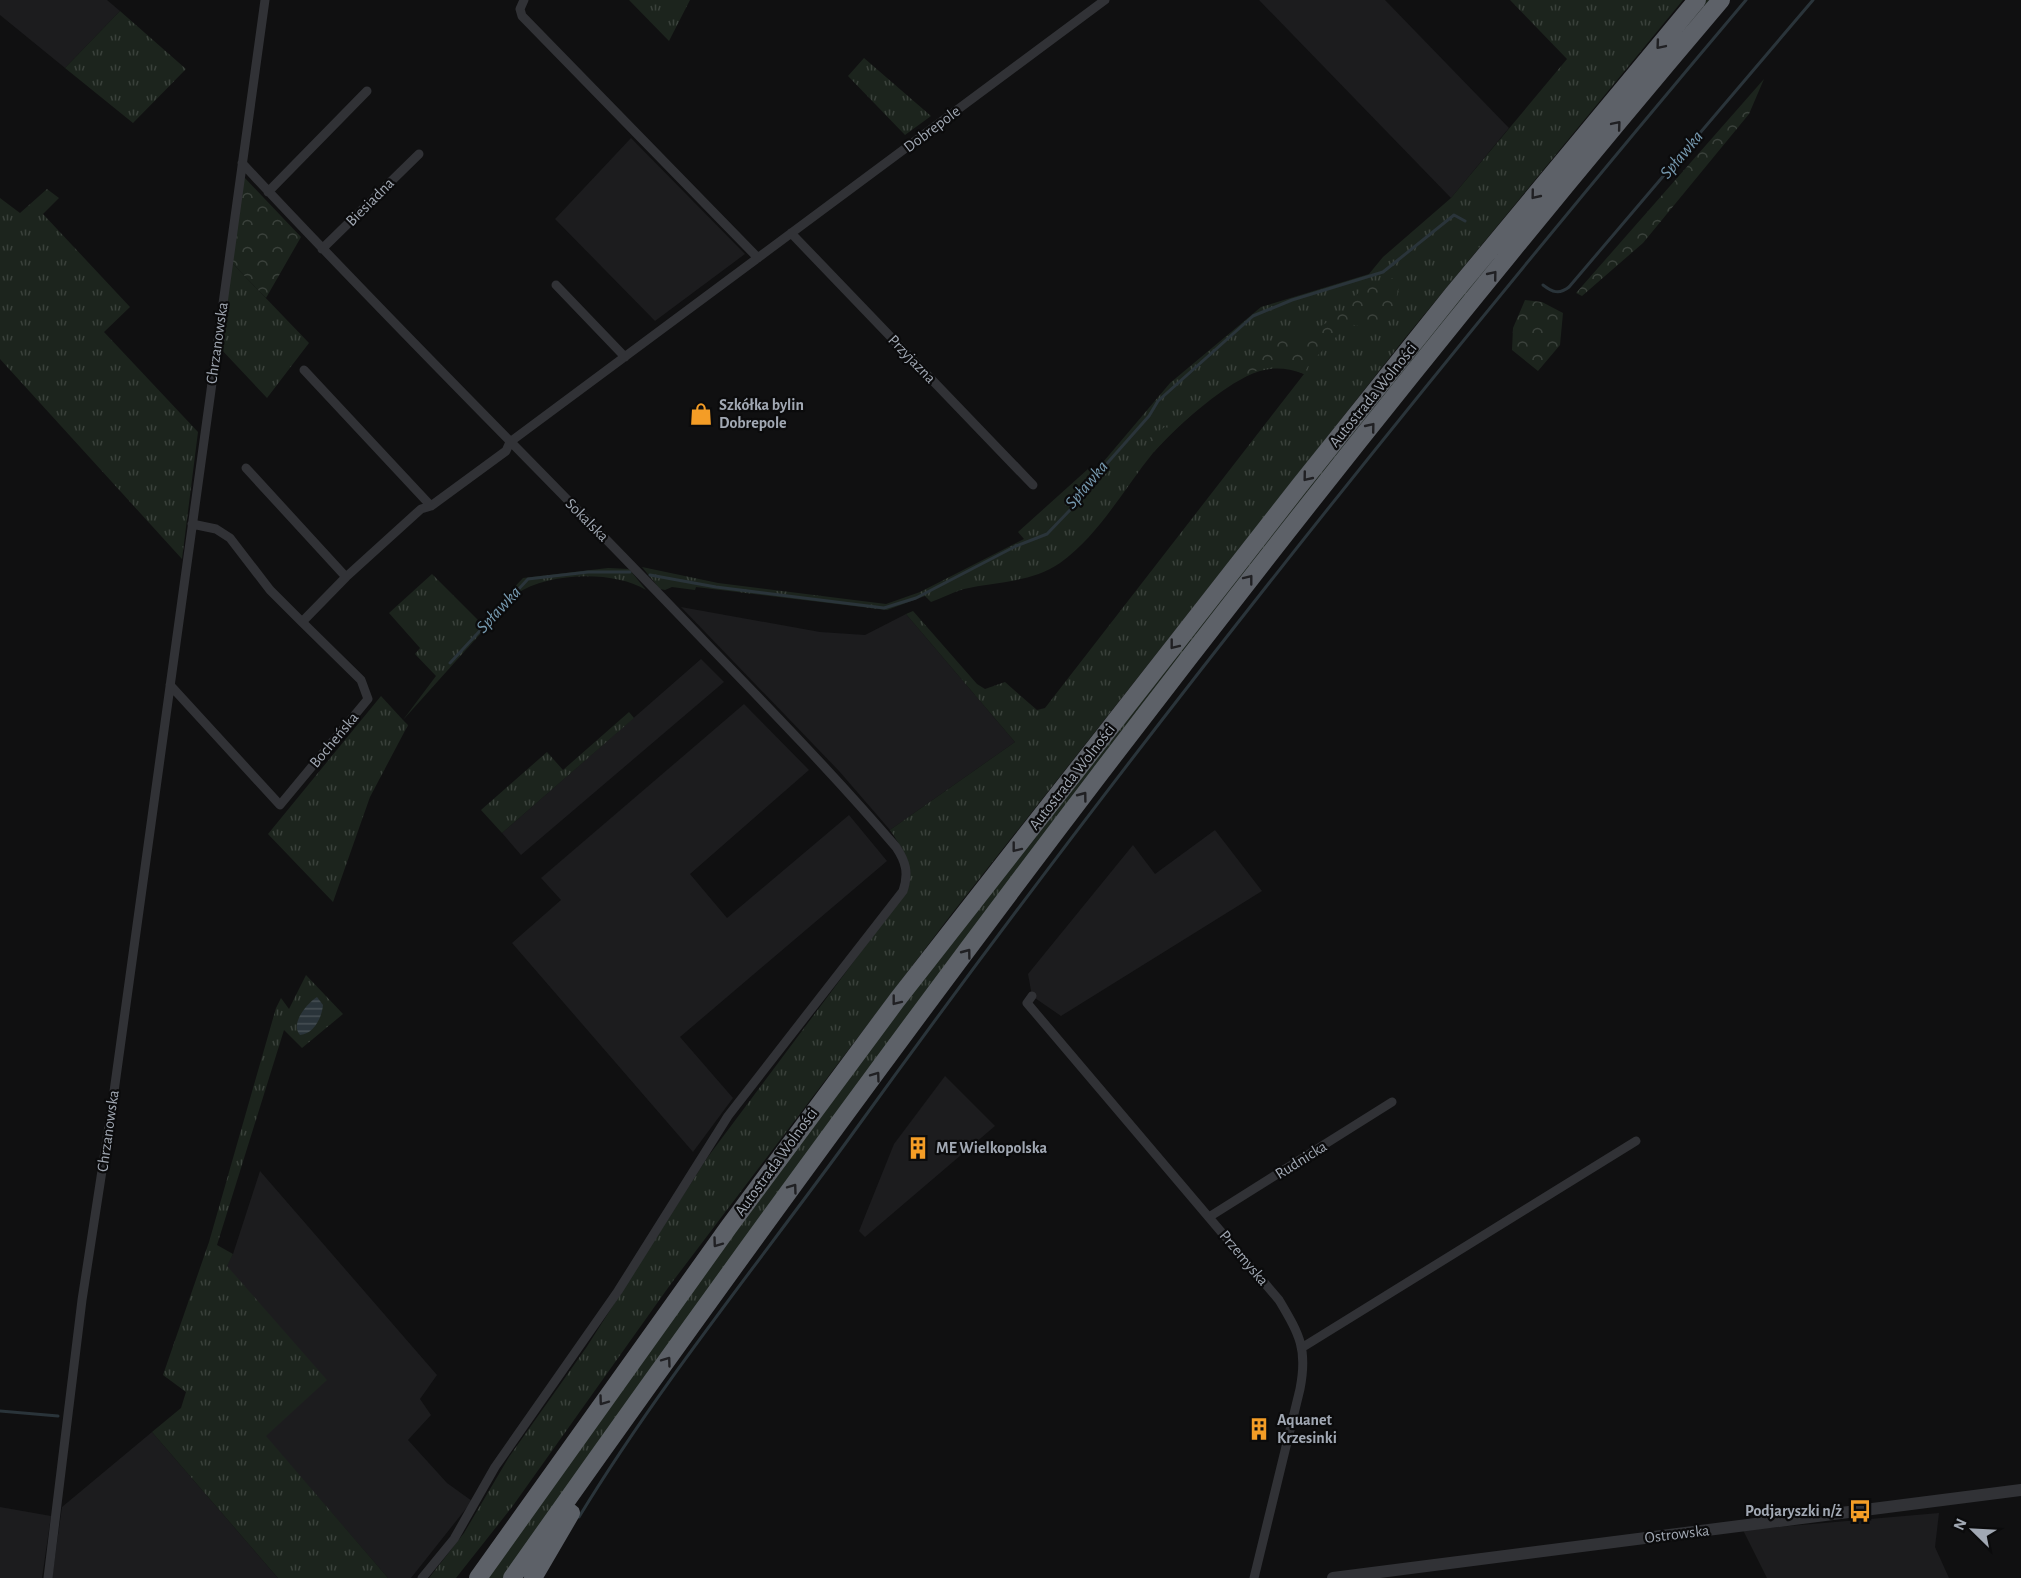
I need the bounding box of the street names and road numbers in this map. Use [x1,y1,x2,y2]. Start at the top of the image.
street label: Dobrepole [901,103,963,155]
street label: Biesiadna [343,175,397,229]
street label: Chrzanowska [203,301,231,385]
street label: Przyjazna [884,332,939,387]
street label: Autostrada Wolności [1326,340,1420,450]
street label: Sokalska [562,495,612,545]
street label: Bocheńska [306,709,362,771]
street label: Autostrada Wolności [1026,721,1118,833]
street label: Chrzanowska [94,1089,122,1173]
street label: Autostrada Wolności [732,1105,820,1219]
street label: Rudnicka [1272,1138,1330,1182]
street label: Przemyska [1216,1227,1272,1289]
street label: Ostrowska [1644,1522,1710,1546]

